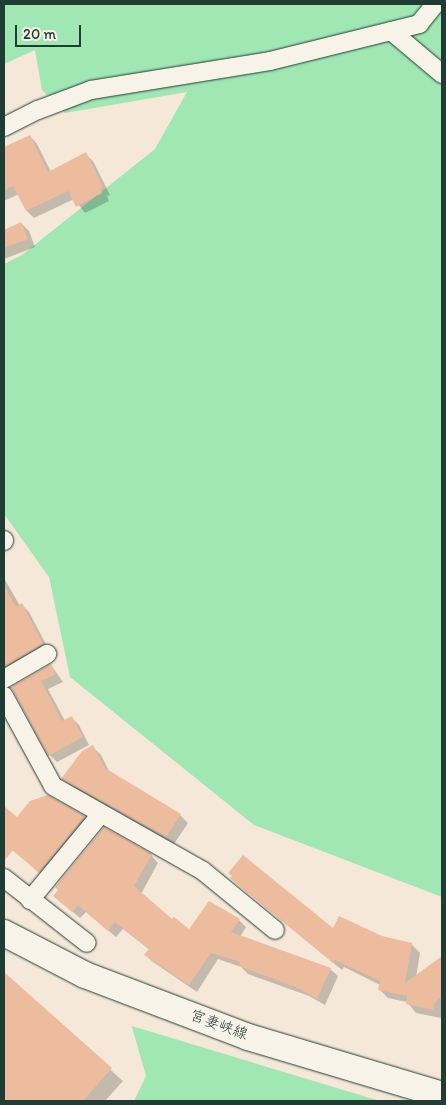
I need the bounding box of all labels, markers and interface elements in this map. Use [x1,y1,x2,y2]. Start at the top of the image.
scale bar [18,15,84,47]
text: 20 m [23,25,56,43]
street label: 宮妻峡線 [188,1006,250,1044]

